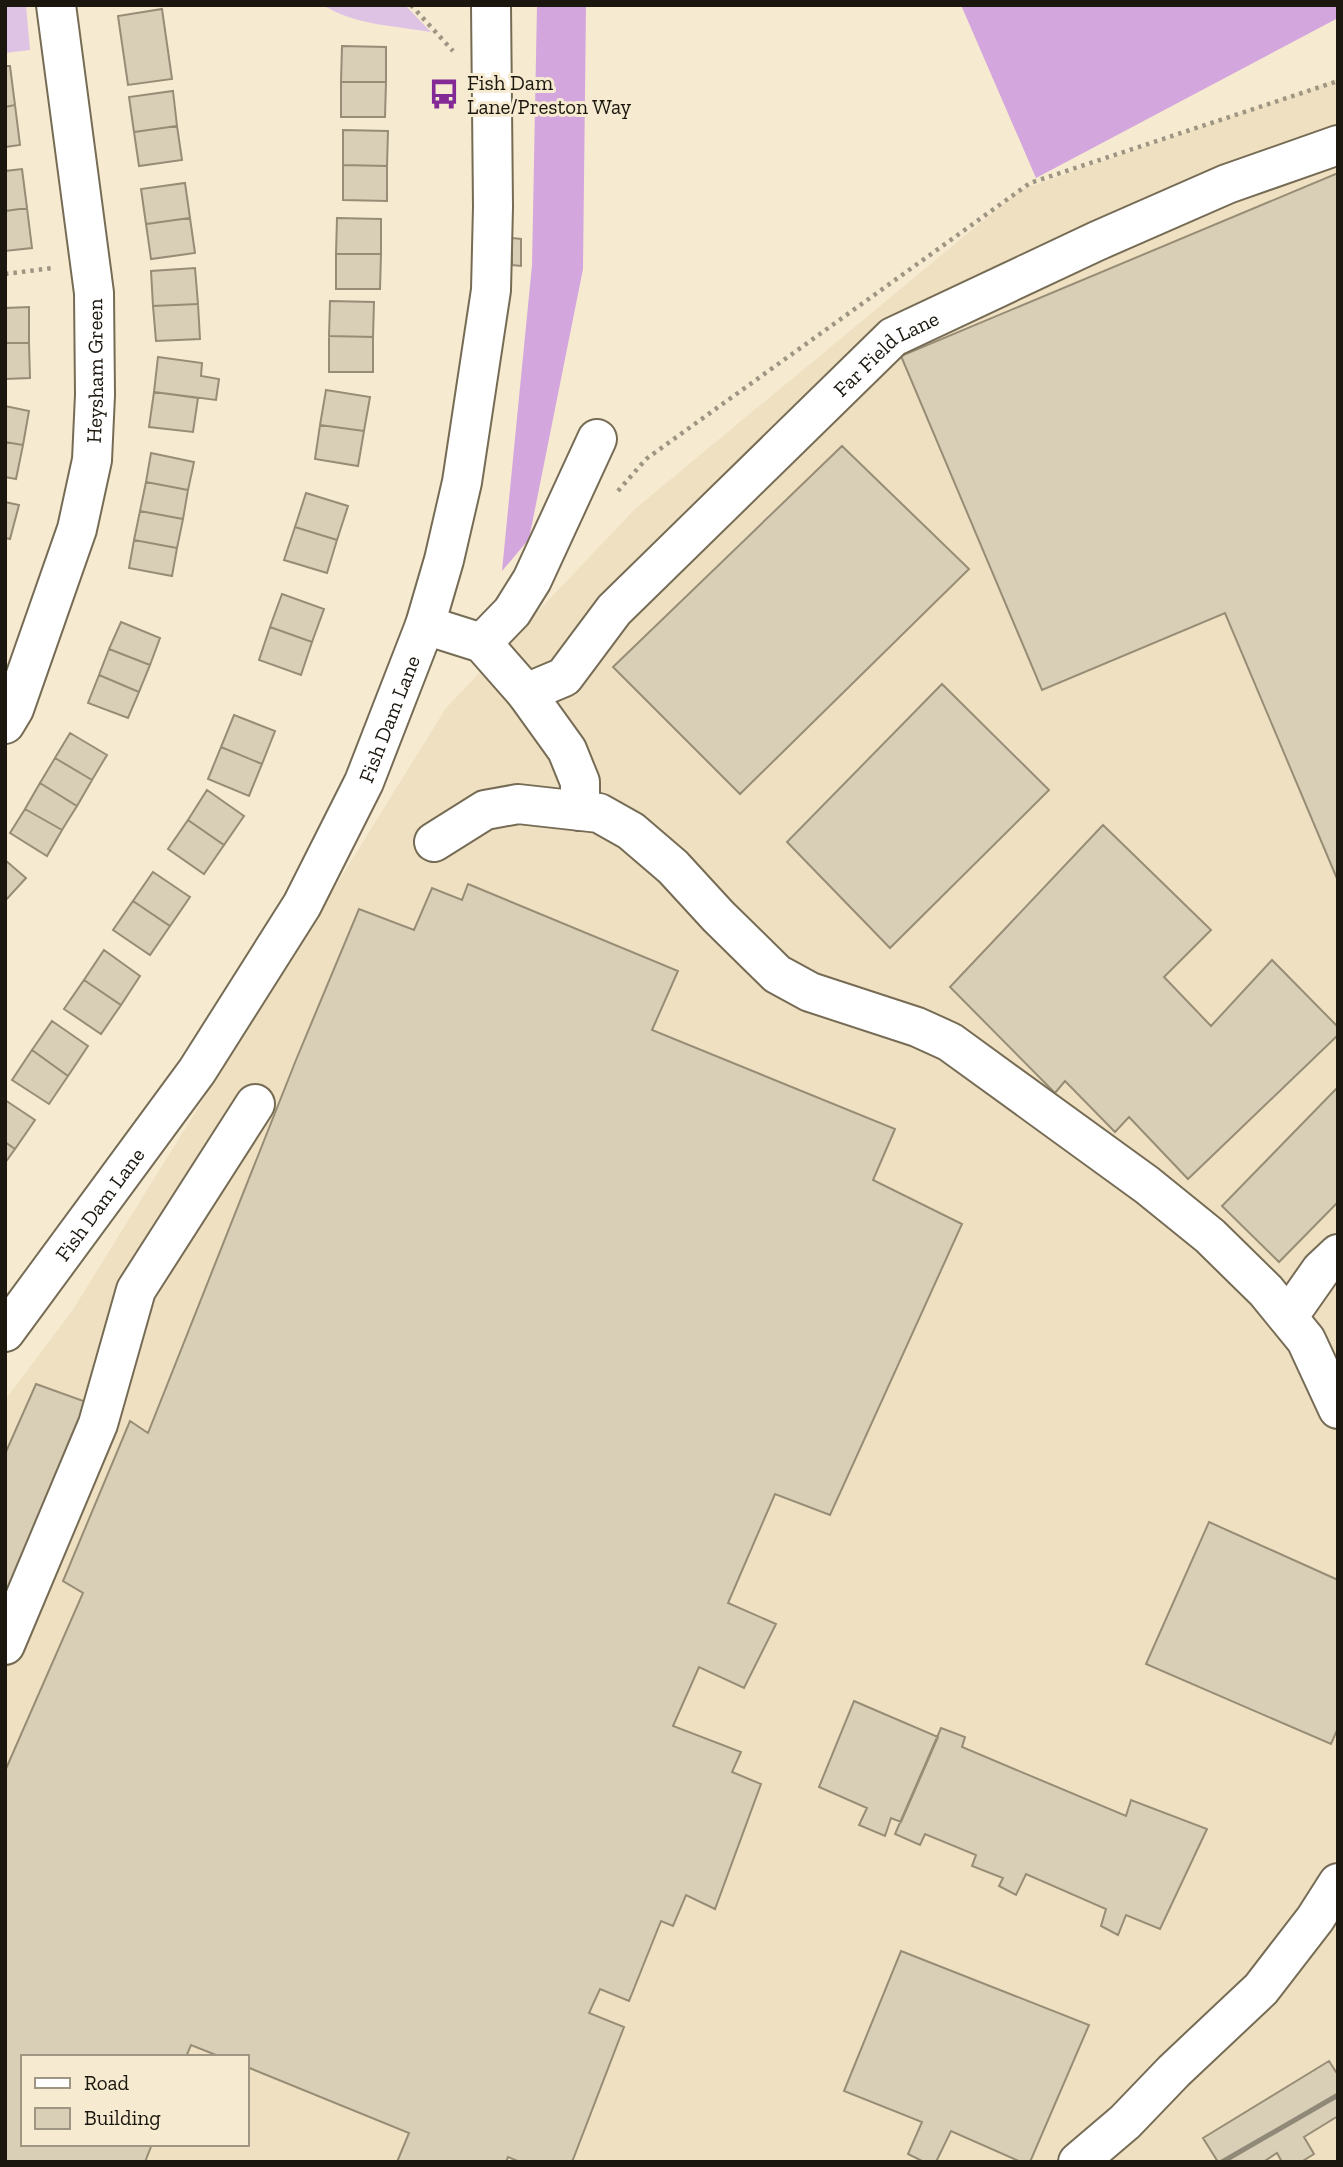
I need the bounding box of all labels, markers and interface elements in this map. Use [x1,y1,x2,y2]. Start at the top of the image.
place label: Fish Dam Lane/Preston Way [467,70,632,119]
bus stop icon: Fish Dam Lane/Preston Way [427,77,461,111]
street label: Heysham Green [80,299,108,444]
street label: Far Field Lane [828,305,943,401]
street label: Fish Dam Lane [353,651,425,786]
street label: Fish Dam Lane [49,1142,149,1265]
legend [21,2055,248,2146]
text: Road [84,2070,130,2095]
text: Building [84,2105,161,2130]

